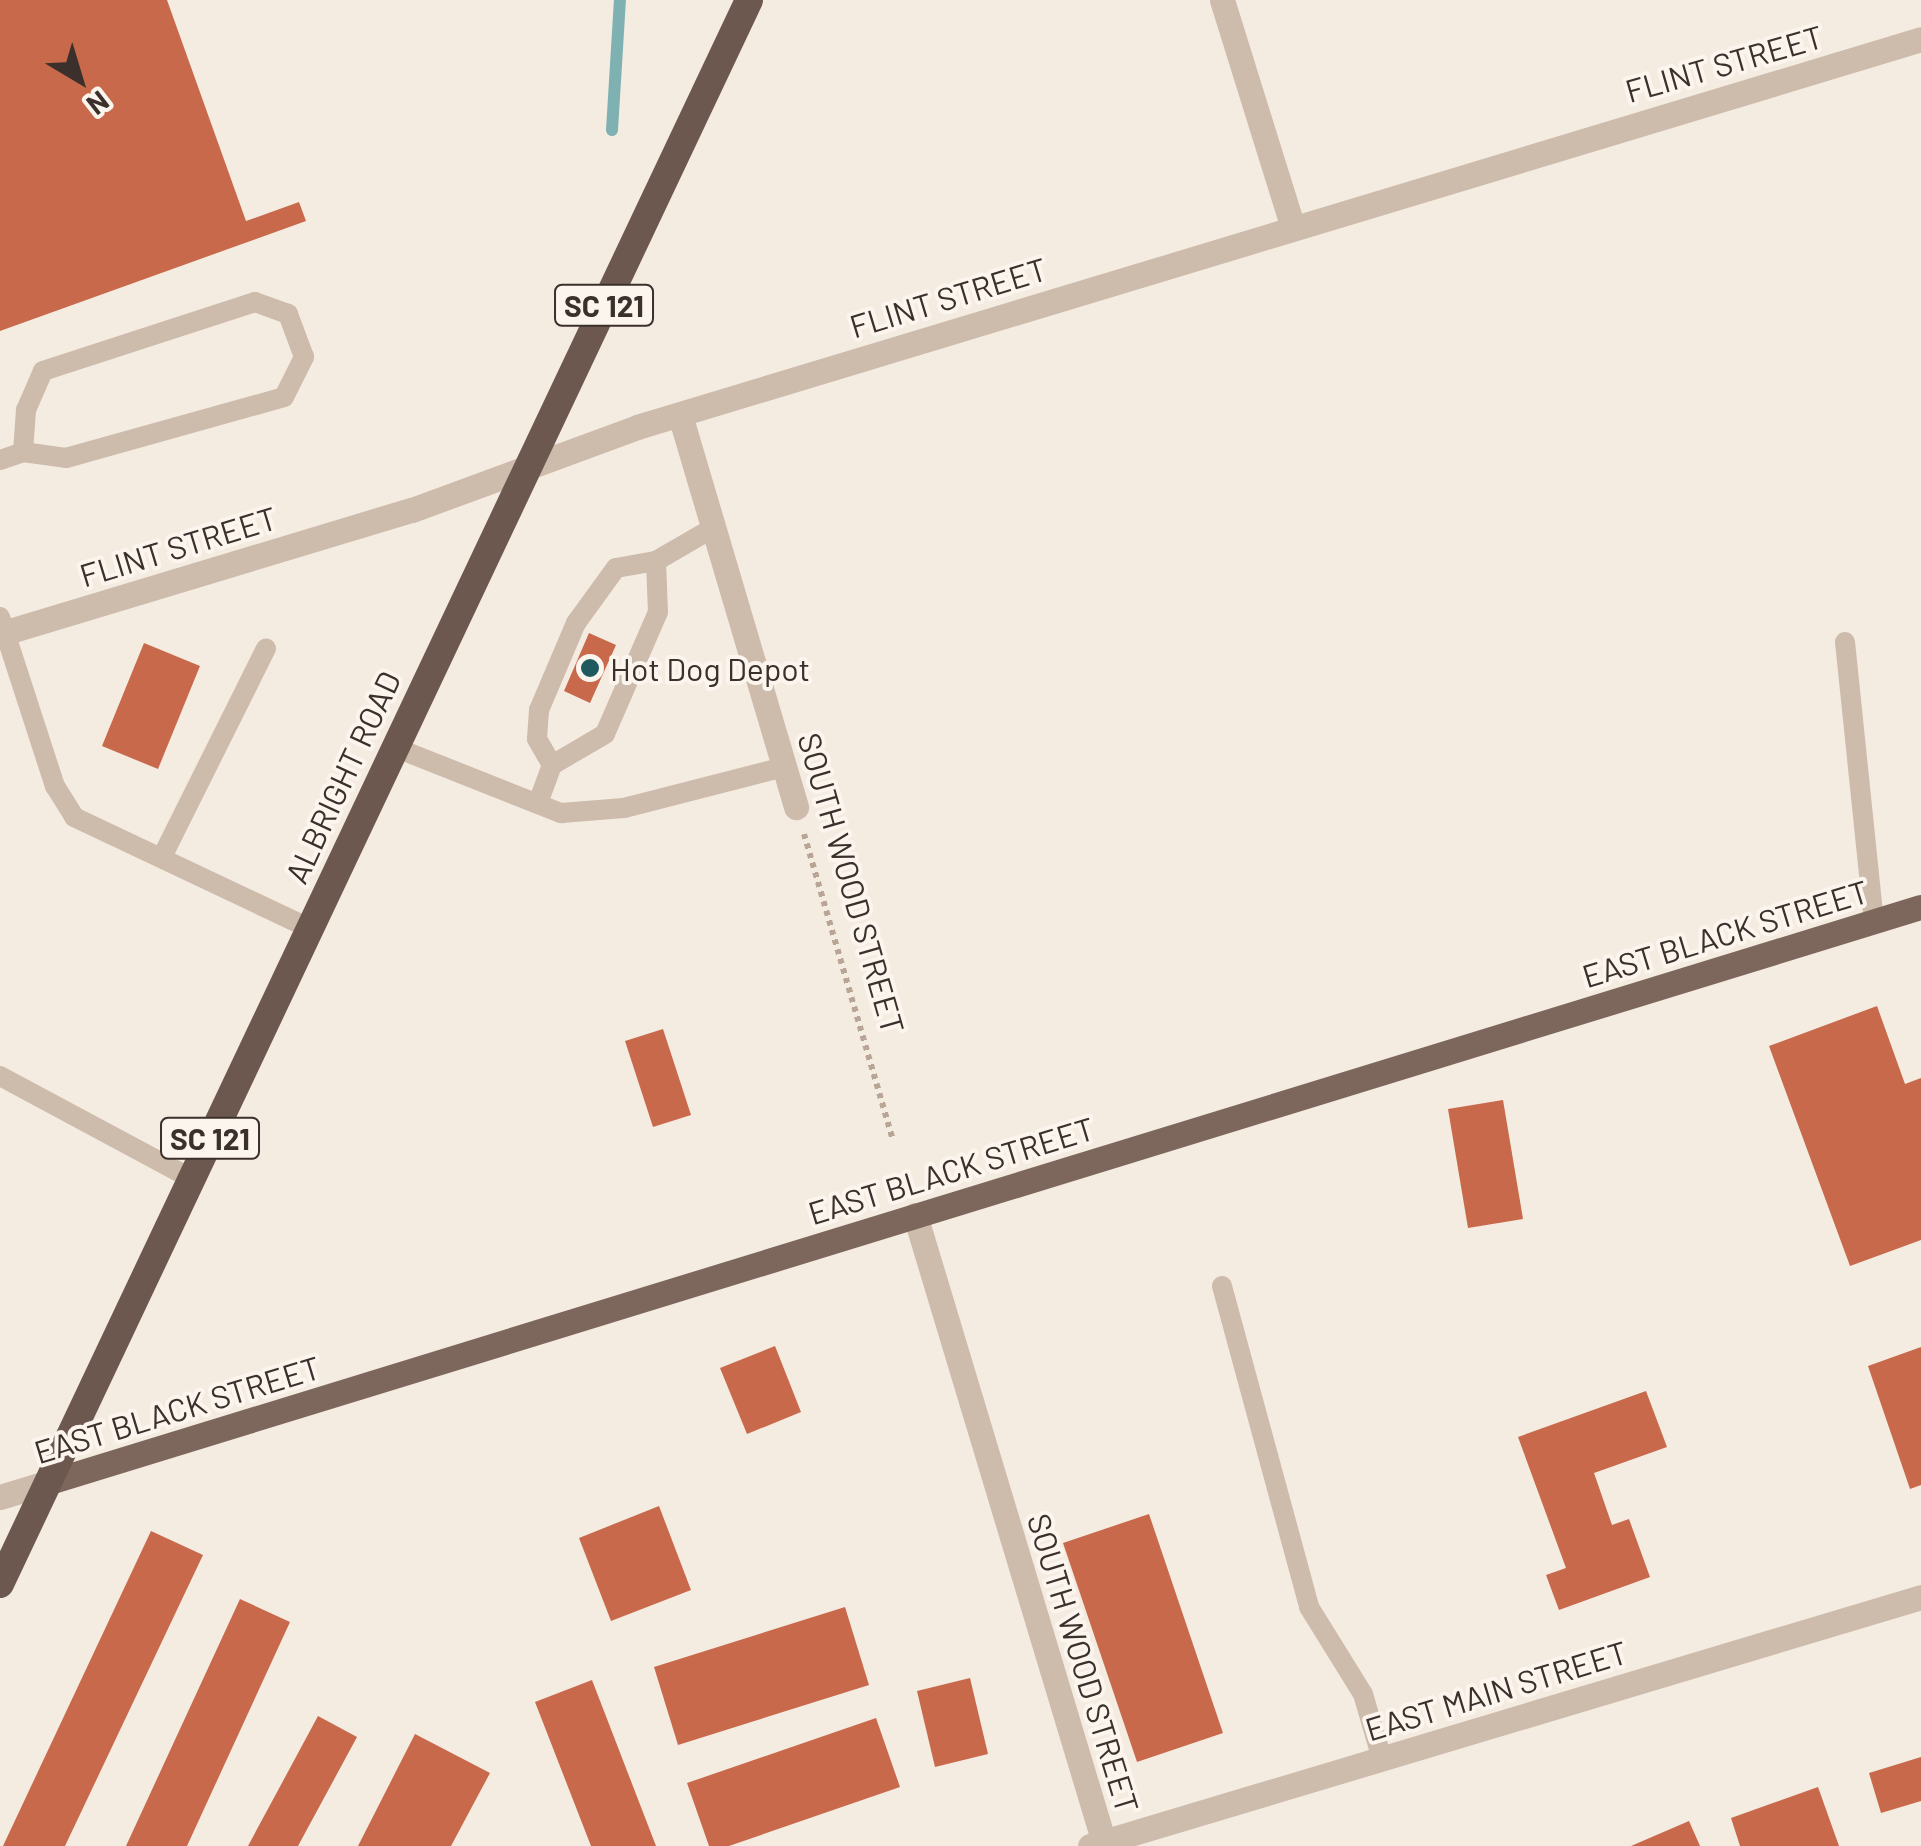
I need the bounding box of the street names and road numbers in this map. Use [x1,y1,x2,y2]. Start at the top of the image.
street label: FLINT STREET [1621,16,1827,110]
street label: FLINT STREET [845,249,1051,345]
road number: SC 121 [554,280,654,330]
street label: FLINT STREET [75,498,281,594]
street label: ALBRIGHT ROAD [276,665,408,889]
street label: SOUTH WOOD STREET [791,728,913,1038]
street label: EAST BLACK STREET [1577,871,1873,995]
street label: EAST BLACK STREET [803,1108,1099,1232]
road number: SC 121 [160,1113,260,1163]
street label: EAST BLACK STREET [29,1347,325,1471]
street label: SOUTH WOOD STREET [1020,1509,1148,1817]
street label: EAST MAIN STREET [1361,1632,1631,1748]

